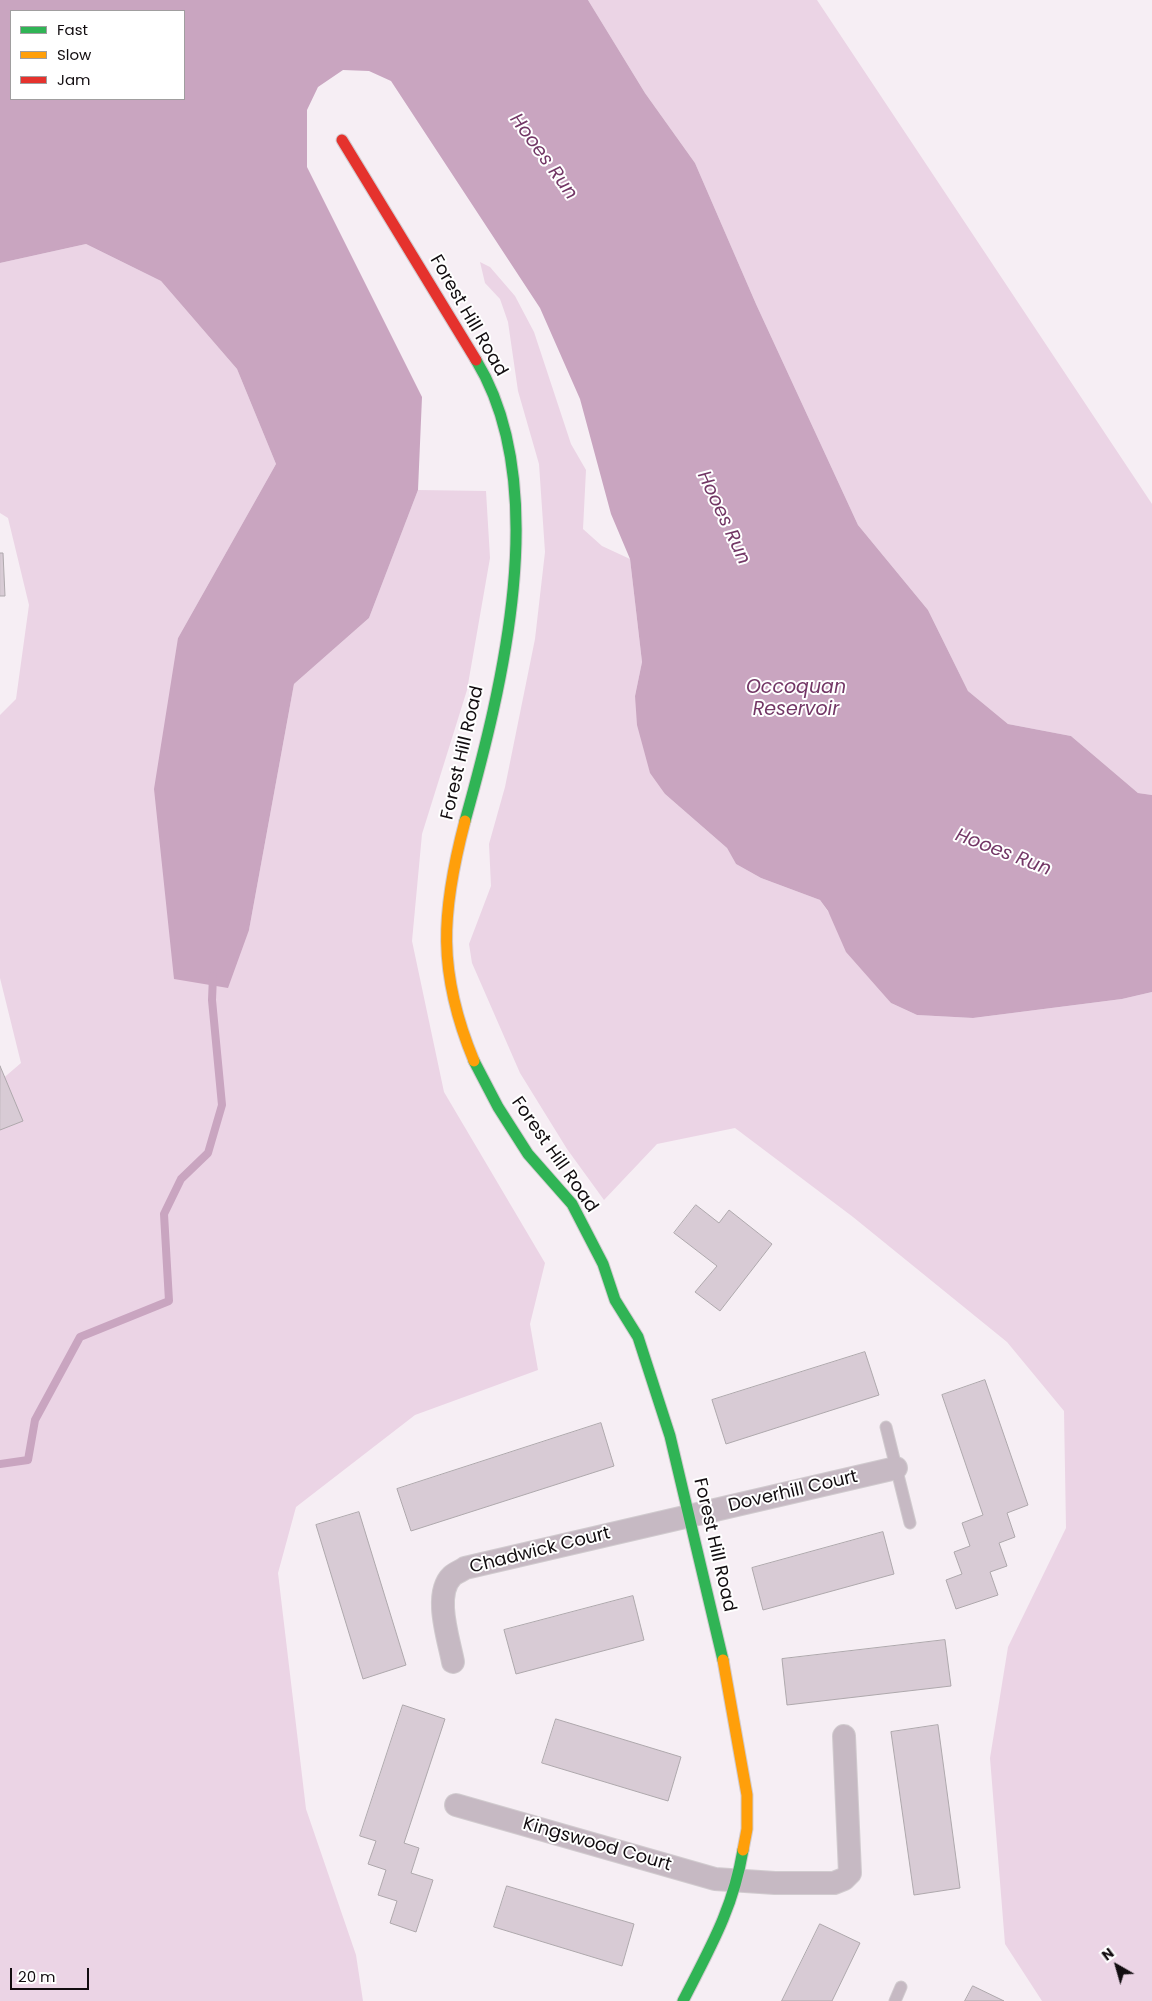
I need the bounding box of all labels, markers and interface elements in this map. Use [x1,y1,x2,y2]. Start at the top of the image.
legend [10,10,185,100]
text: Fast [57,19,88,40]
text: Slow [57,44,91,65]
text: Jam [57,69,91,90]
water label: Hooes Run [504,110,582,204]
street label: Forest Hill Road [425,251,511,381]
water label: Hooes Run [691,468,755,568]
water label: Occoquan Reservoir [746,677,846,721]
street label: Forest Hill Road [437,684,489,822]
water label: Hooes Run [952,824,1054,882]
street label: Forest Hill Road [506,1093,602,1217]
street label: Doverhill Court [726,1467,860,1517]
street label: Forest Hill Road [688,1476,740,1614]
street label: Chadwick Court [467,1523,613,1579]
street label: Kingswood Court [520,1813,674,1877]
north arrow [1092,1941,1142,1991]
text: N [1097,1943,1118,1965]
scale bar [12,1958,91,1990]
text: 20 m [18,1966,56,1987]

